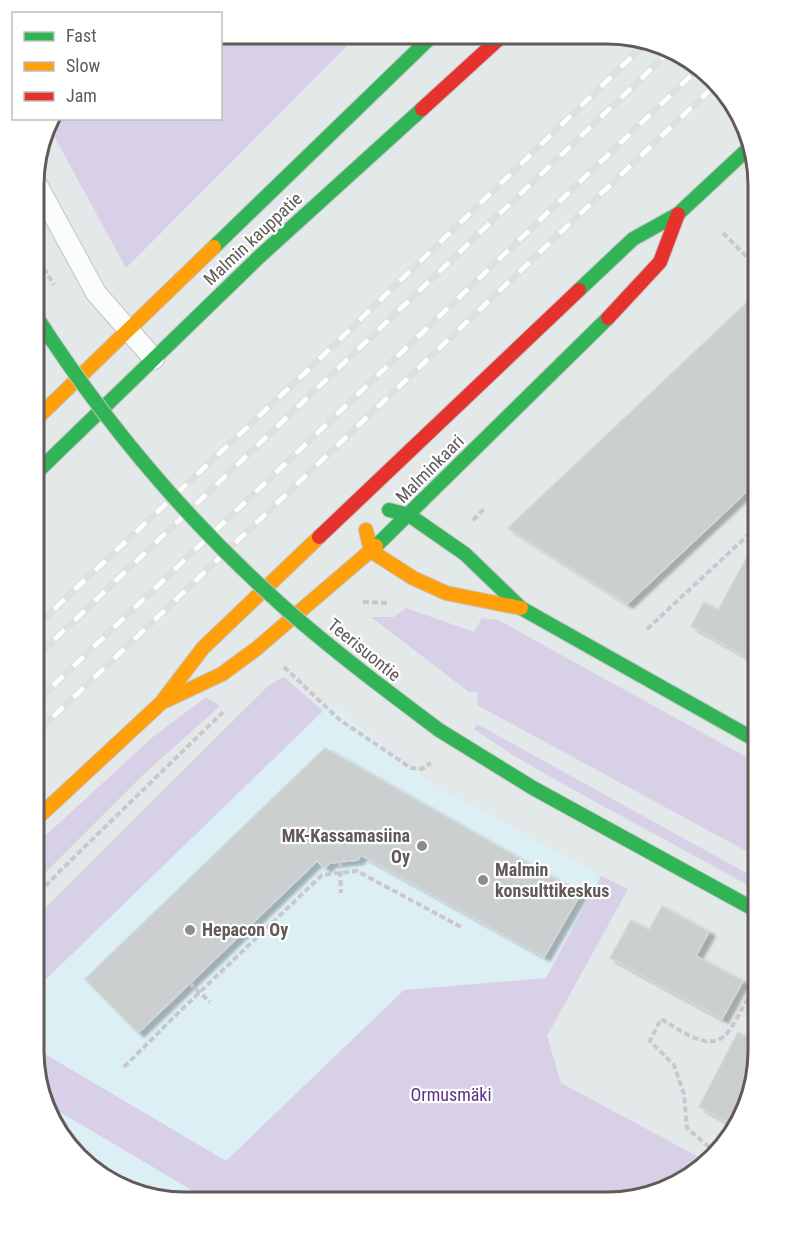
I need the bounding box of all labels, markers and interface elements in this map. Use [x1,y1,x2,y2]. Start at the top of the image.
legend [12,12,222,120]
text: Fast [66,25,97,46]
text: Slow [66,55,101,76]
text: Jam [66,85,97,106]
street label: Malmin kauppatie [199,188,306,289]
street label: Malminkaari [391,430,468,507]
street label: Teerisuontie [324,614,405,685]
place label: MK-Kassamasiina Oy [282,825,410,867]
marker: MK-Kassamasiina Oy [415,839,429,853]
place label: Malmin konsulttikeskus [495,859,609,901]
marker: Malmin konsulttikeskus [476,873,490,887]
place label: Hepacon Oy [202,919,288,940]
marker: Hepacon Oy [183,923,197,937]
park label: Ormusmäki [410,1084,492,1105]

